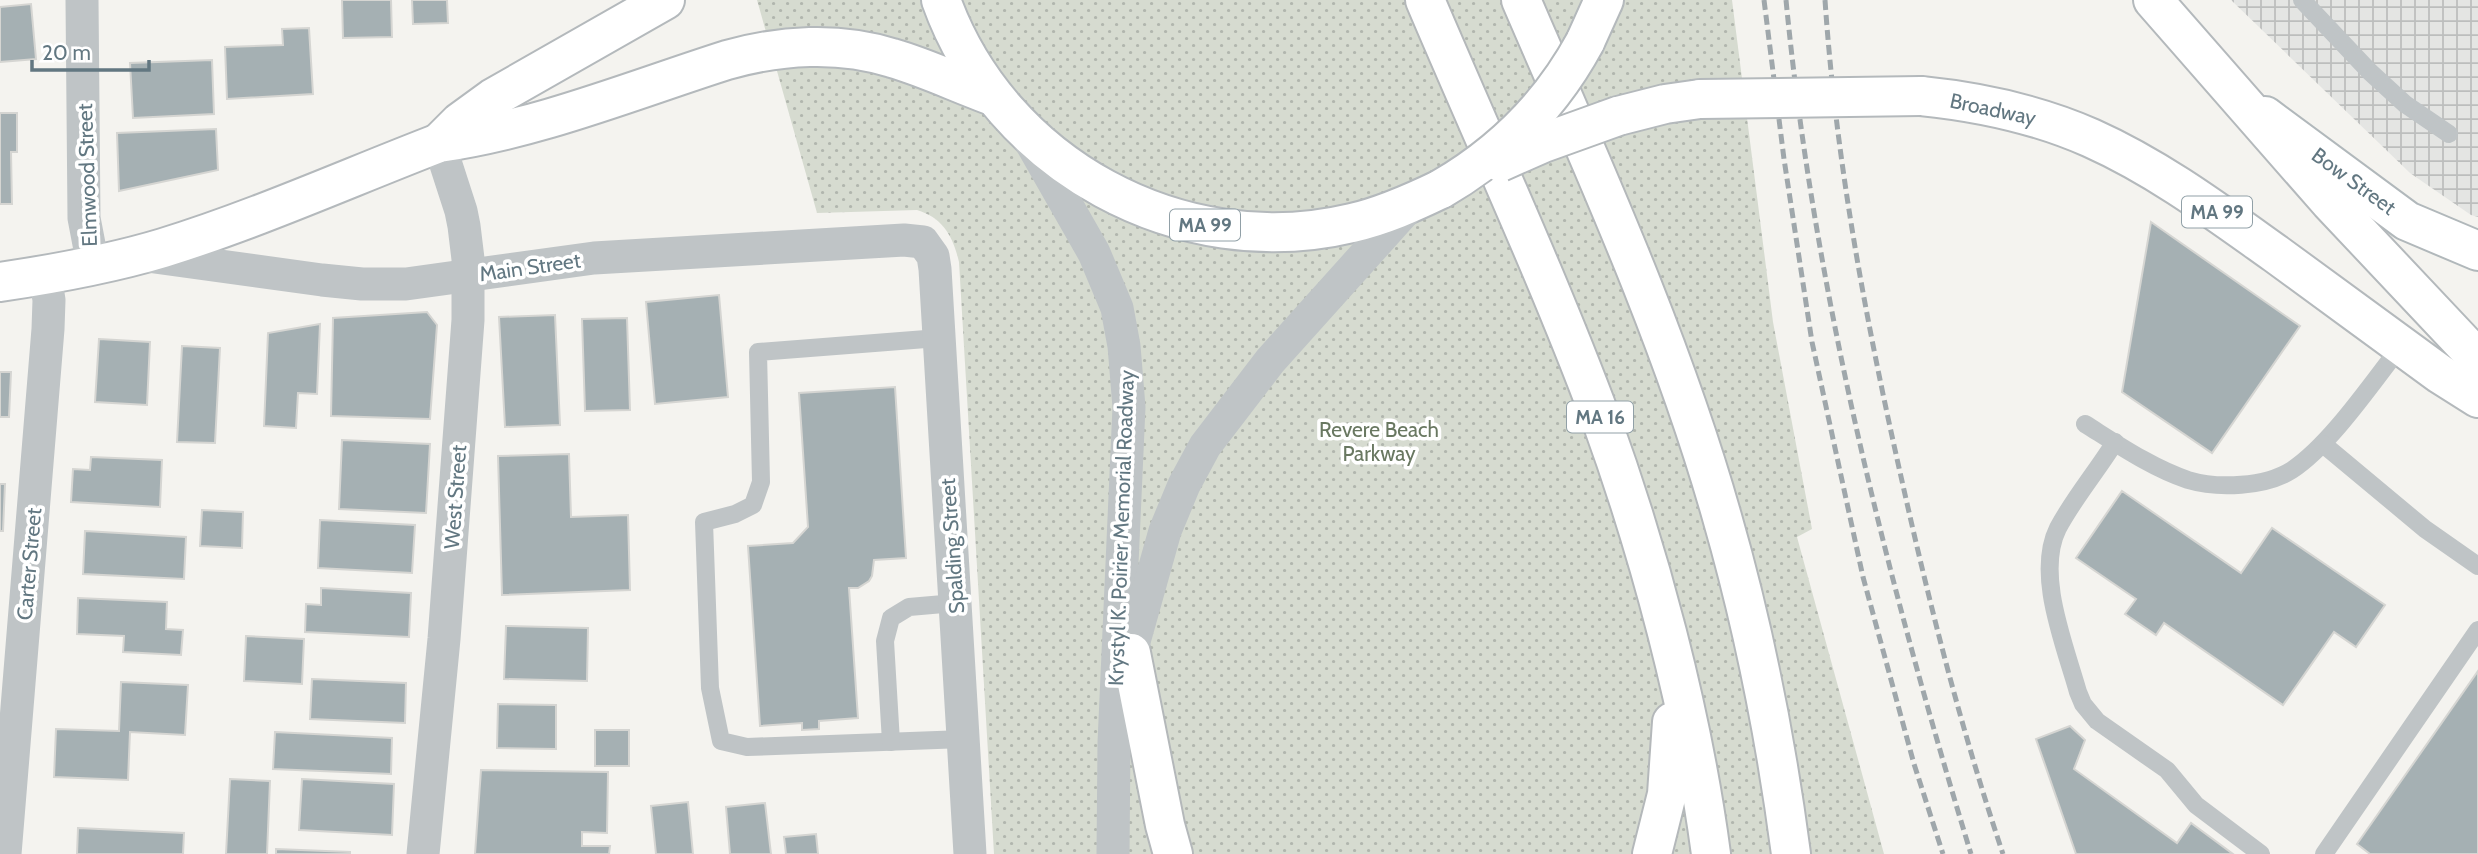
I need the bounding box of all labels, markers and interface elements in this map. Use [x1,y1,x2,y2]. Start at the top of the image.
scale bar [32,28,149,72]
text: 20 m [42,40,91,65]
street label: Broadway [1948,88,2039,130]
street label: Elmwood Street [72,103,102,247]
street label: Bow Street [2307,142,2401,220]
road number: MA 99 [2182,196,2252,228]
road number: MA 99 [1170,210,1240,241]
street label: Main Street [478,248,582,286]
street label: Krystyl K. Poirier Memorial Roadway [1103,369,1139,687]
road number: MA 16 [1567,402,1633,432]
park label: Revere Beach Parkway [1319,417,1439,466]
street label: West Street [439,444,471,550]
street label: Spalding Street [935,477,969,615]
street label: Carter Street [12,507,46,621]

